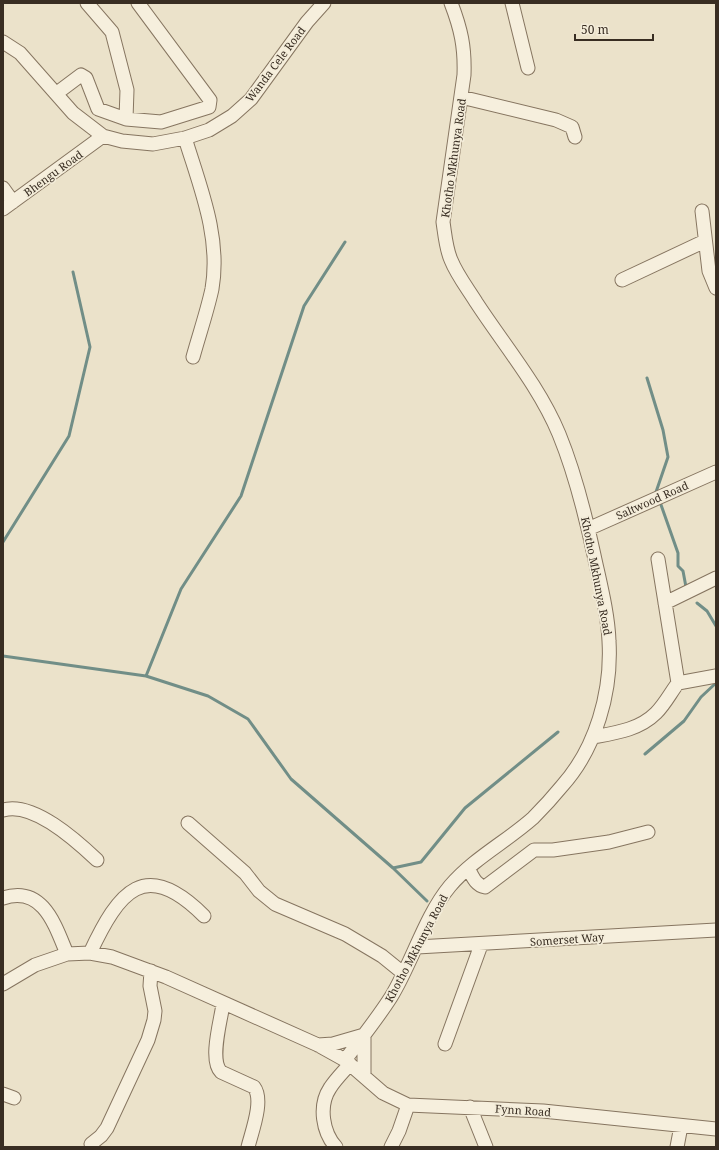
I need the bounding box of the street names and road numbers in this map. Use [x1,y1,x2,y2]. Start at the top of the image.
street label: Wanda Cele Road [242,23,309,105]
street label: Khotho Mkhunya Road [437,97,469,219]
street label: Bhengu Road [21,146,86,199]
street label: Saltwood Road [613,477,691,523]
street label: Khotho Mkhunya Road [578,515,616,637]
street label: Khotho Mkhunya Road [381,891,451,1005]
street label: Somerset Way [529,929,605,949]
street label: Fynn Road [494,1101,552,1119]

